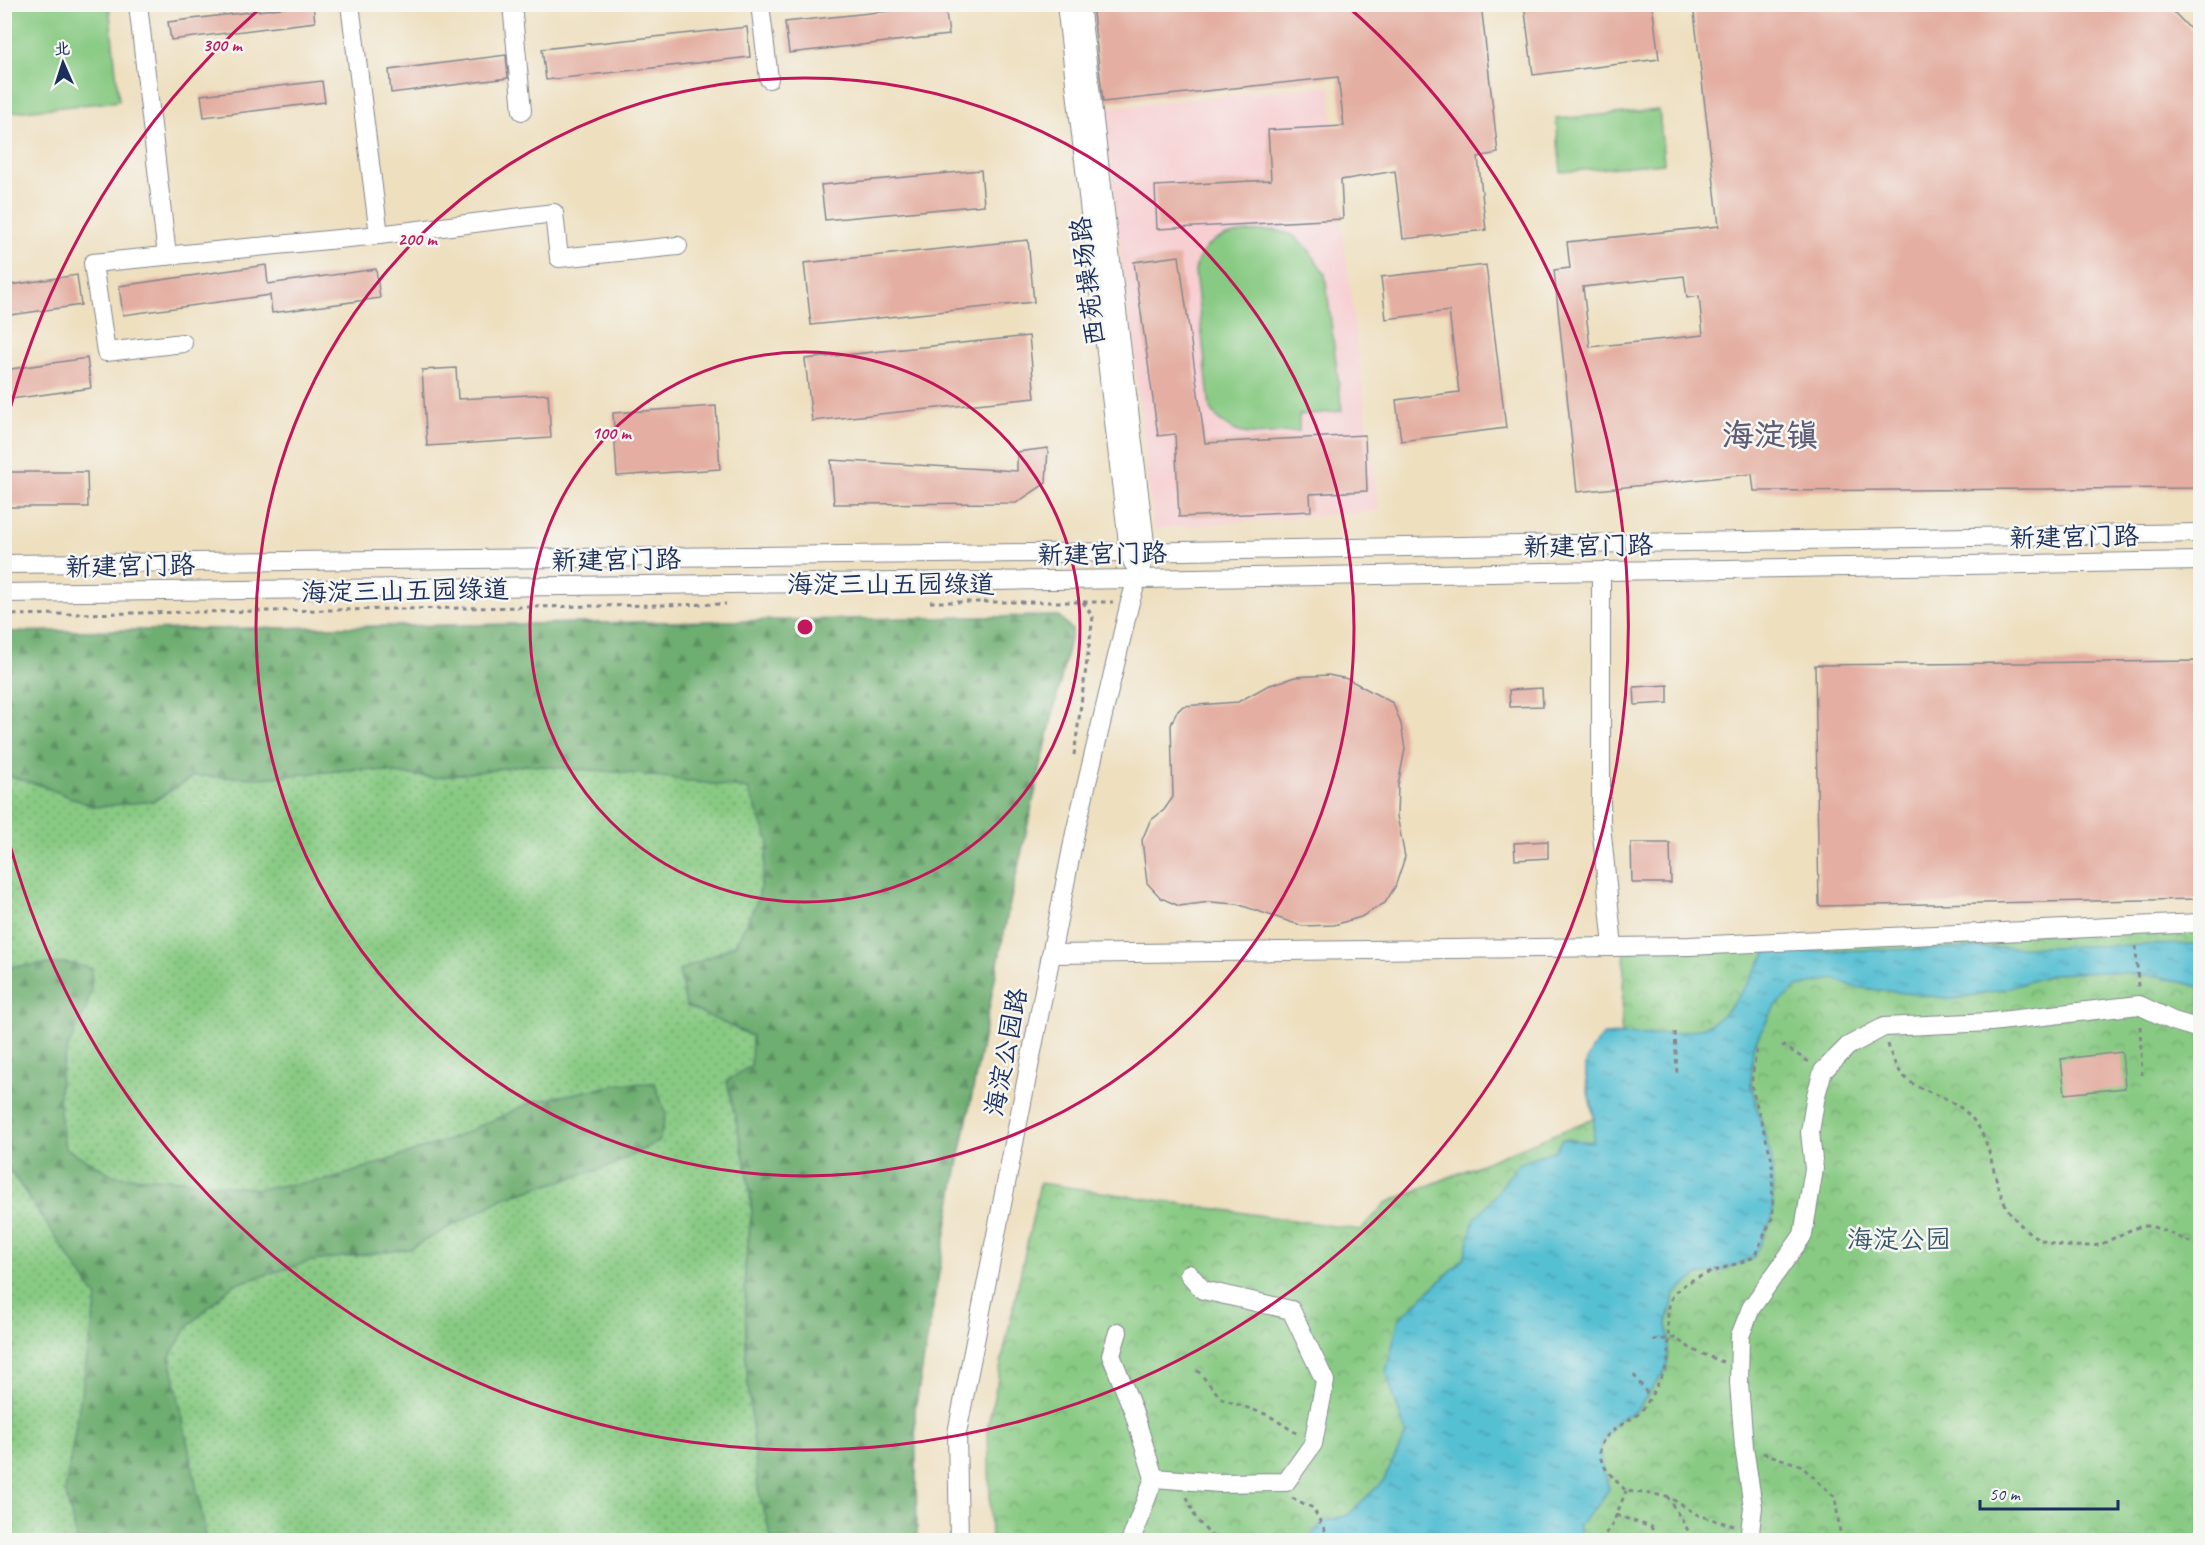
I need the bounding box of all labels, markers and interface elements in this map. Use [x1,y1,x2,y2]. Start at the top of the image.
north arrow [33,33,93,93]
text: 300 m [203,34,243,56]
text: 北 [54,39,71,59]
street label: 西苑操场路 [1064,214,1112,348]
text: 200 m [398,228,438,250]
district label: 海淀镇 [1722,415,1818,456]
text: 100 m [592,422,632,444]
street label: 新建宫门路 [2009,519,2139,555]
street label: 新建宫门路 [1523,528,1653,564]
street label: 新建宫门路 [1037,536,1167,572]
street label: 新建宫门路 [551,542,681,578]
street label: 新建宫门路 [65,548,195,584]
street label: 海淀三山五园绿道 [787,568,995,601]
street label: 海淀三山五园绿道 [301,573,509,609]
centre of rings [795,617,815,637]
street label: 海淀公园路 [977,985,1035,1119]
park label: 海淀公园 [1847,1223,1951,1256]
scale bar [1980,1473,2118,1511]
text: 50 m [1989,1483,2022,1505]

